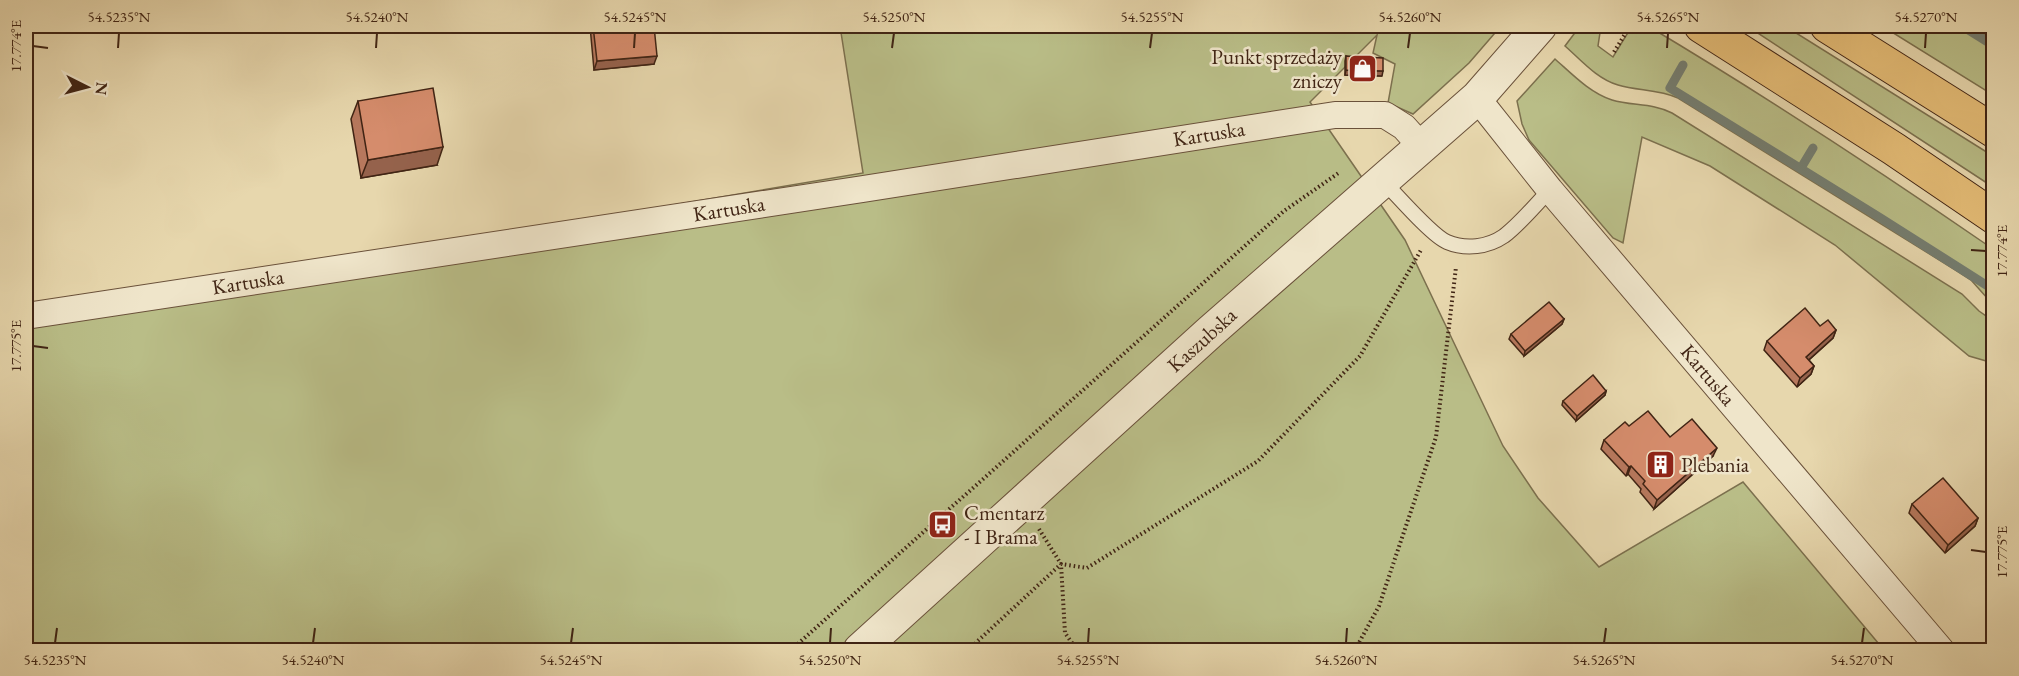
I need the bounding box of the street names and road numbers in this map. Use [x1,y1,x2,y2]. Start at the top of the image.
street label: Kartuska [1171,114,1247,153]
street label: Kartuska [691,189,767,228]
street label: Kartuska [210,262,286,301]
street label: Kaszubska [1161,301,1242,378]
street label: Kartuska [1675,338,1742,412]

